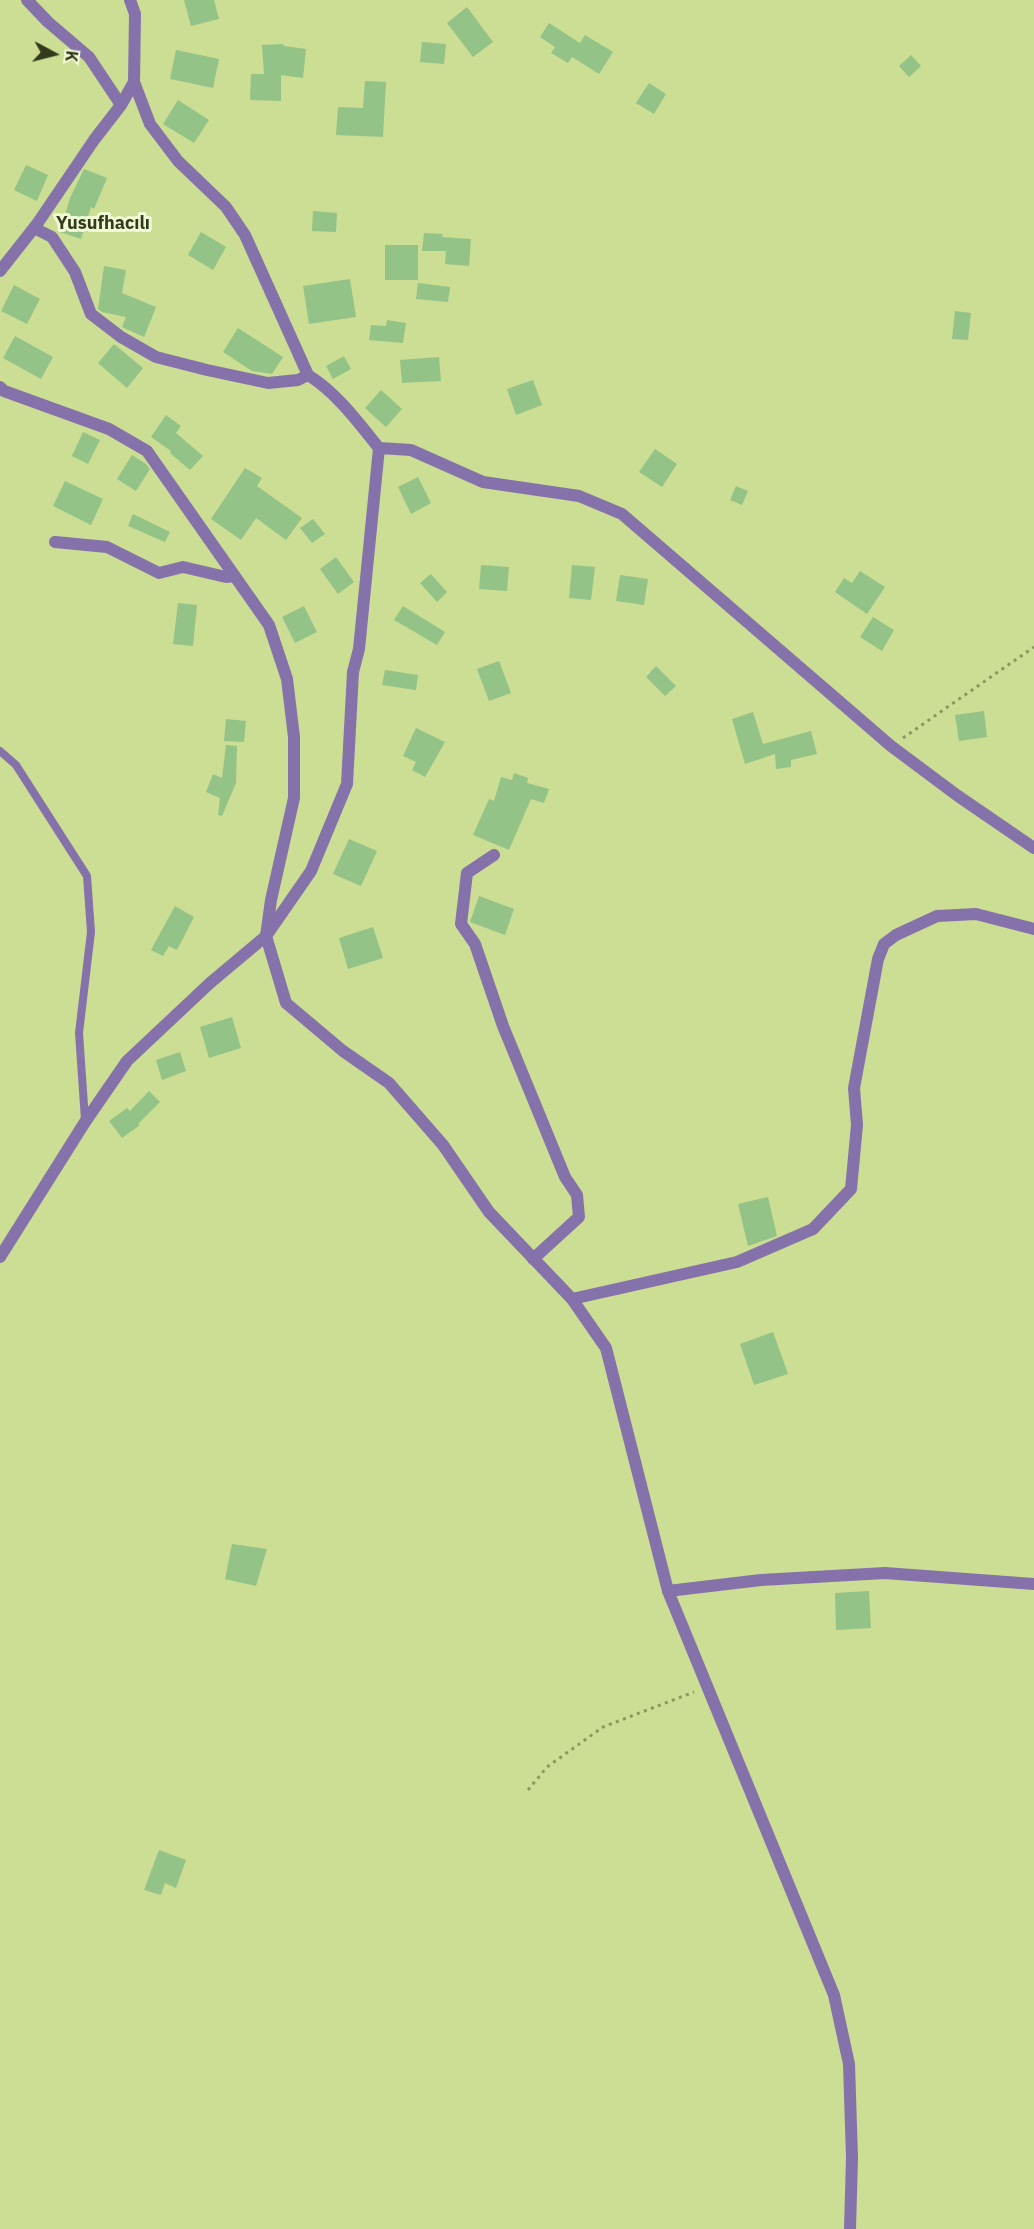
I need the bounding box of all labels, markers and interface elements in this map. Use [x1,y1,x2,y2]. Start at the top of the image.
north arrow [24,24,84,84]
text: K [61,49,82,63]
district label: Yusufhacılı [56,213,150,235]

